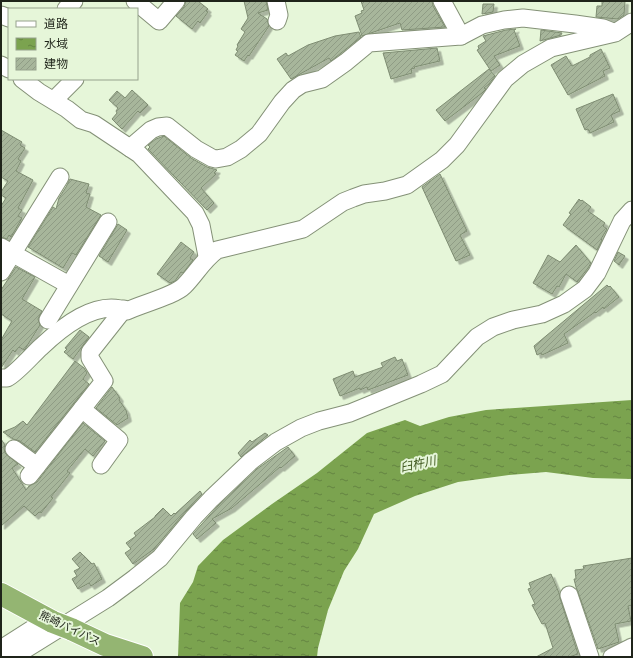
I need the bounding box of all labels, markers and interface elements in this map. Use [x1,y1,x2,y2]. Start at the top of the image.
legend [8,8,138,80]
text: 道路 [44,16,68,30]
text: 水域 [44,36,68,50]
text: 建物 [44,56,68,70]
water label: 臼杵川 [399,452,439,474]
street label: 熊崎バイパス [38,608,103,647]

